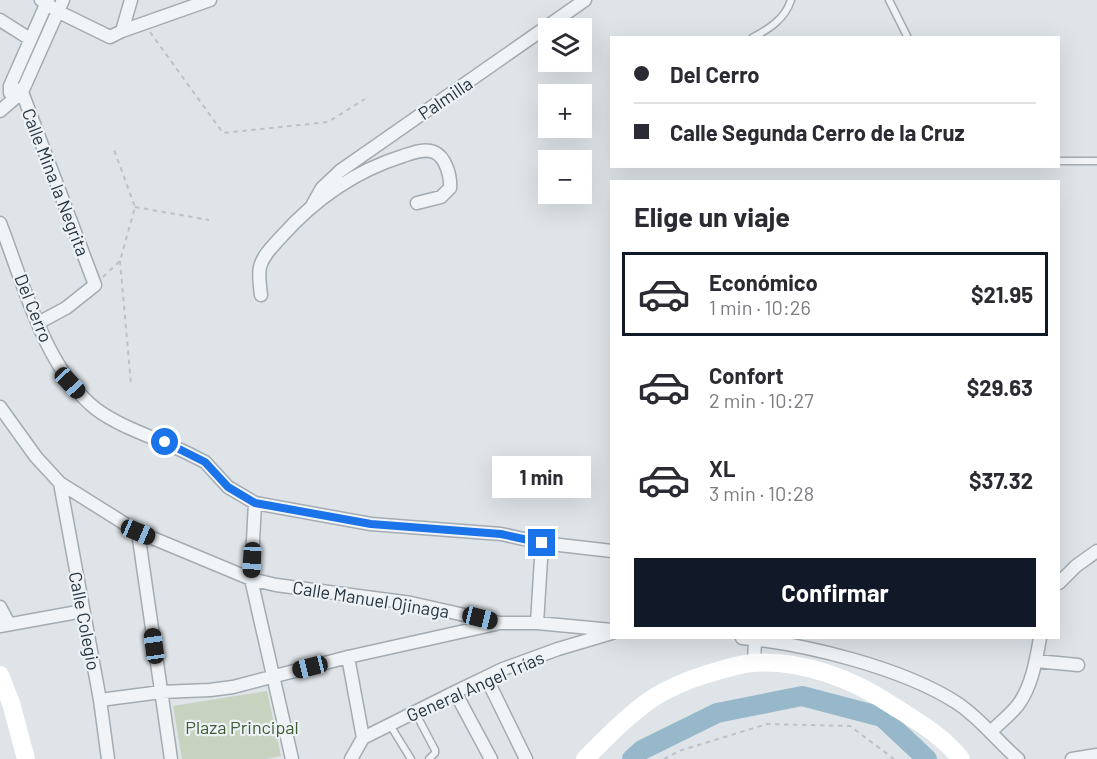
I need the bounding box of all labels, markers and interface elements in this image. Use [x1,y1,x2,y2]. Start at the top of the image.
map controls [538,18,592,204]
button: layers [538,18,592,72]
text: Del Cerro [670,61,760,87]
street label: Palmilla [414,72,476,124]
button: + [538,84,592,138]
street label: Calle Mina la Negrita [18,105,94,259]
text: Calle Segunda Cerro de la Cruz [670,119,965,145]
button: − [538,150,592,204]
text: Elige un viaje [634,200,790,232]
icon: car [637,267,691,321]
text: Económico [709,269,818,295]
street label: Del Cerro [10,271,58,345]
text: $21.95 [971,281,1033,307]
text: 1 min · 10:26 [709,295,811,319]
icon: car [637,360,691,414]
text: Confort [709,362,784,388]
car [51,364,89,402]
text: $29.63 [967,374,1033,400]
text: 2 min · 10:27 [709,388,814,412]
route start [151,428,178,455]
icon: car [637,453,691,507]
text: XL [709,455,735,481]
callout: 1 min [492,456,592,498]
text: 1 min [520,465,563,489]
text: $37.32 [969,467,1033,493]
text: 3 min · 10:28 [709,481,814,505]
car [118,517,158,547]
route end [528,529,555,556]
car [242,542,262,578]
button: Confirmar [634,558,1036,627]
street label: Calle Colegio [65,570,105,672]
street label: Calle Manuel Ojinaga [291,576,451,622]
car [460,605,500,631]
car [143,627,165,665]
street label: General Angel Trías [403,646,547,726]
car [290,654,330,680]
park label: Plaza Principal [185,716,299,738]

